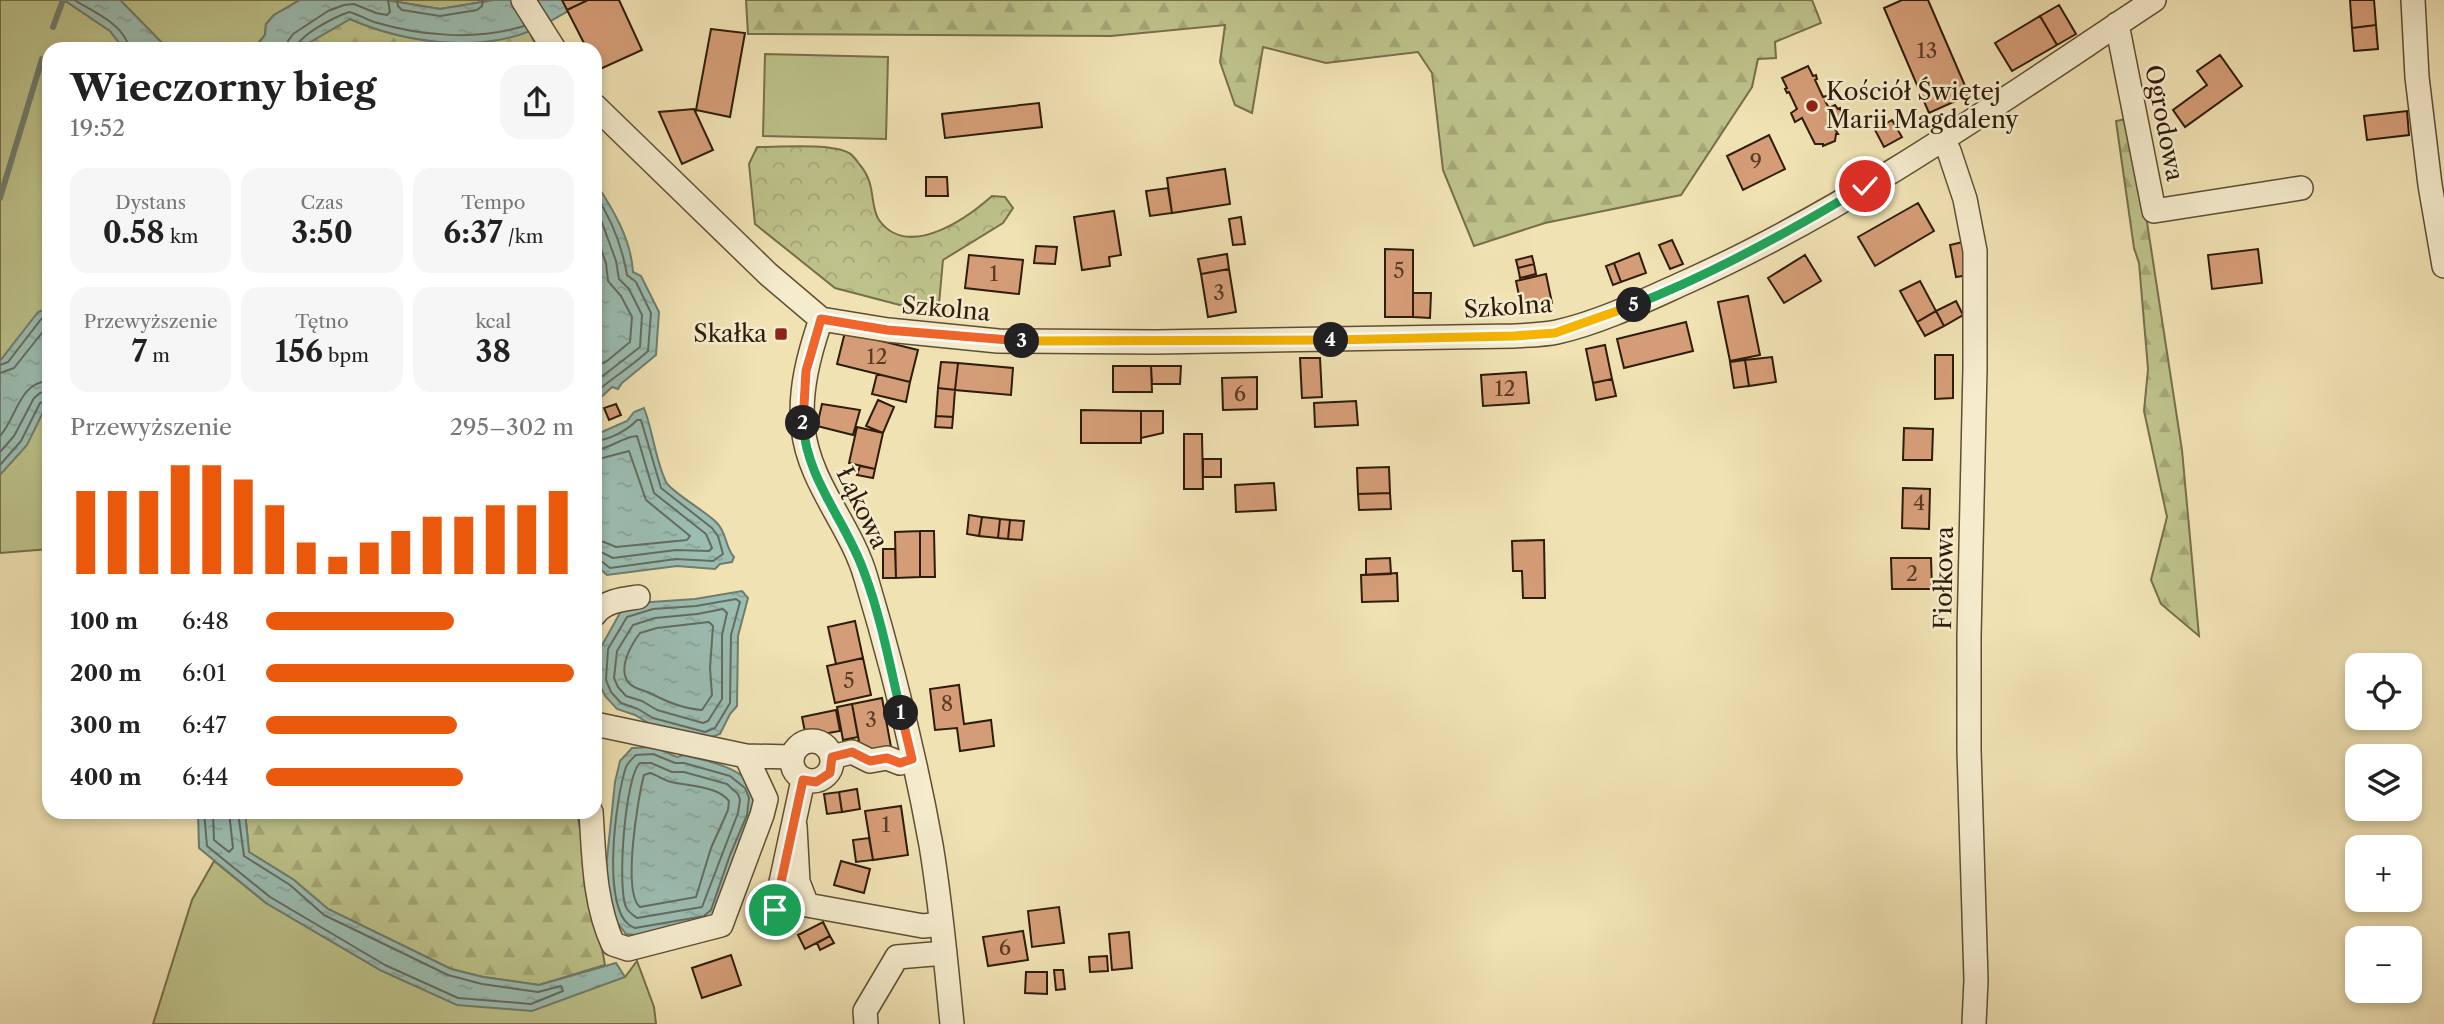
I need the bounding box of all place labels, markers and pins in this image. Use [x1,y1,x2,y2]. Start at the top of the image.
place label: Kościół Świętej Marii Magdaleny [1826,76,2019,134]
marker: Kościół Świętej Marii Magdaleny [1804,98,1820,114]
pin [1835,156,1895,216]
pin: 5 [1616,288,1652,322]
place label: Skałka [693,319,767,348]
pin: 4 [1314,322,1348,358]
pin: 3 [1004,324,1040,358]
marker: Skałka [773,326,789,342]
pin: 2 [786,406,820,440]
pin: 1 [884,696,918,730]
pin [745,880,805,940]

